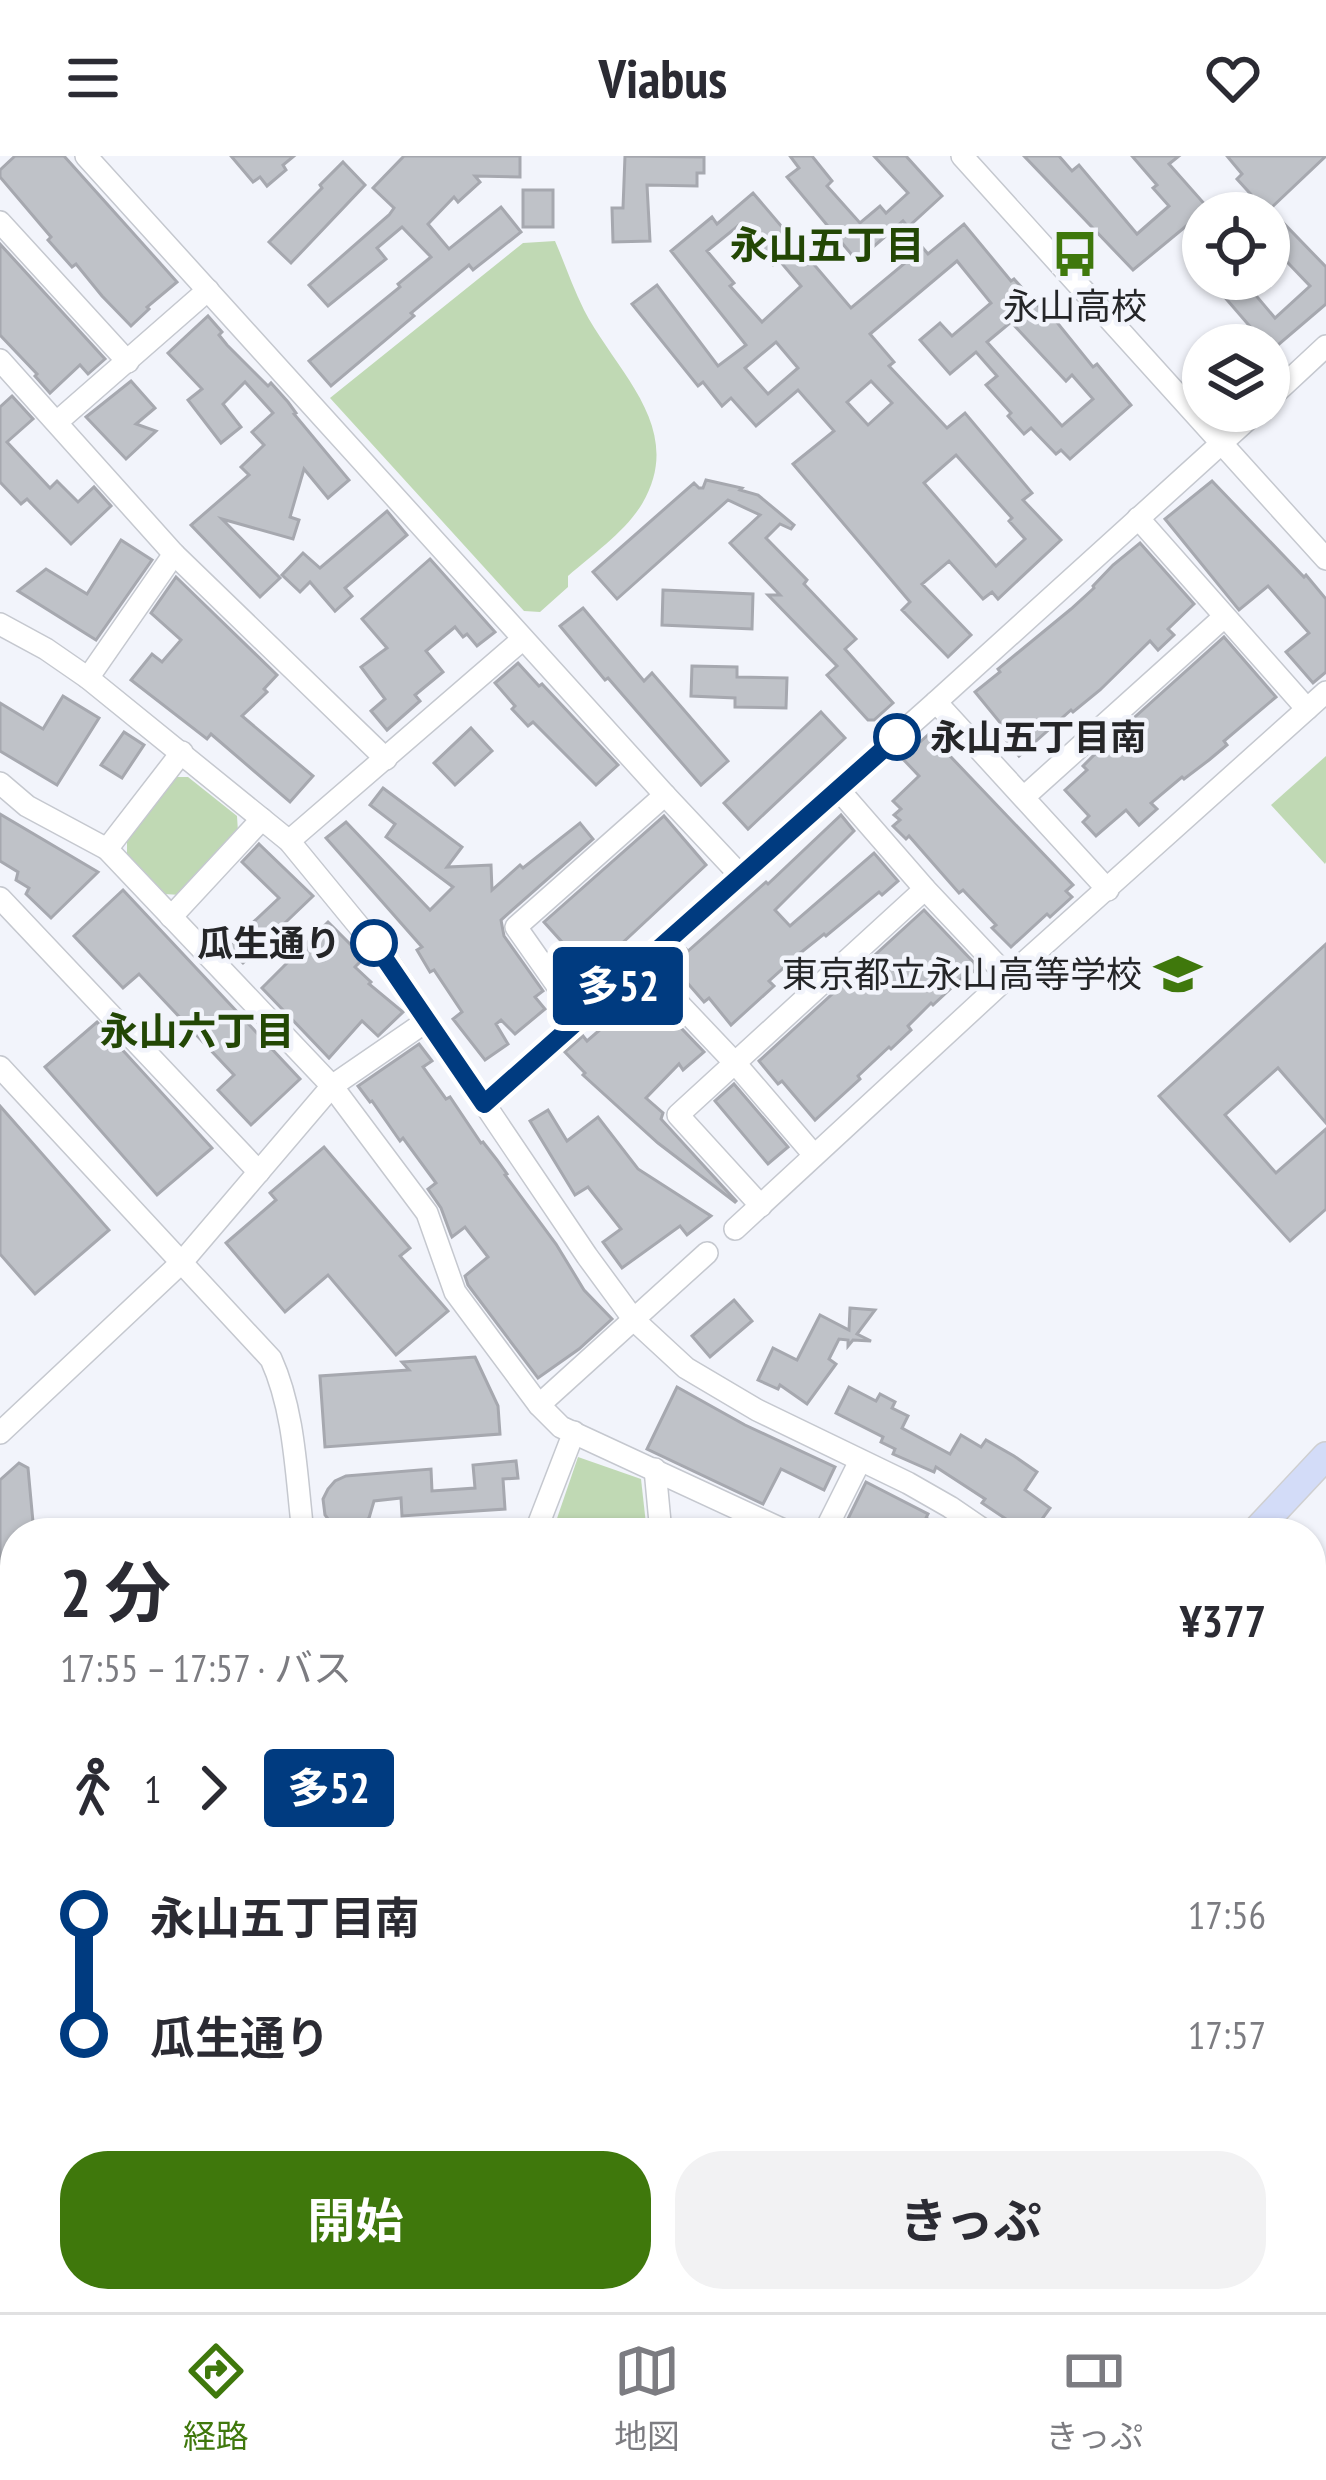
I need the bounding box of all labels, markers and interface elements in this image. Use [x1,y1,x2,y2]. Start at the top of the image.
text: Viabus [599,43,727,113]
icon: menu [60,45,126,111]
icon: heart [1200,45,1266,111]
map controls [1182,192,1290,432]
button: locate [1182,192,1290,300]
district label: 永山五丁目 [729,219,925,270]
bus stop icon: 永山高校 [1050,229,1100,279]
place label: 永山高校 [1003,282,1147,329]
button: layers [1182,324,1290,432]
place label: 永山五丁目南 [930,713,1146,760]
marker: 永山五丁目南 [875,715,919,759]
place label: 瓜生通り [197,919,341,966]
marker: 瓜生通り [352,921,396,965]
line badge: 多52 [549,947,687,1025]
school or university icon: 東京都立永山高等学校 [1153,949,1203,999]
place label: 東京都立永山高等学校 [782,950,1142,997]
text: 多52 [577,958,659,1013]
district label: 永山六丁目 [99,1005,295,1056]
text: 2 分 [60,1549,171,1634]
text: ¥377 [1180,1591,1266,1649]
text: 17:55 – 17:57 · バス [60,1642,352,1693]
icon: walk [60,1755,126,1821]
icon: forward [180,1755,246,1821]
text: 多52 [288,1760,370,1815]
text: 1 [144,1763,162,1814]
text: 永山五丁目南 [150,1888,420,1946]
text: 17:56 [1188,1889,1266,1940]
text: 瓜生通り [150,2008,330,2066]
text: 17:57 [1188,2009,1266,2060]
button: 開始 [60,2151,651,2289]
button: きっぷ [675,2151,1266,2289]
tab: 経路 [183,2338,249,2458]
tab: 地図 [614,2338,680,2458]
tab: きっぷ [1046,2338,1143,2458]

